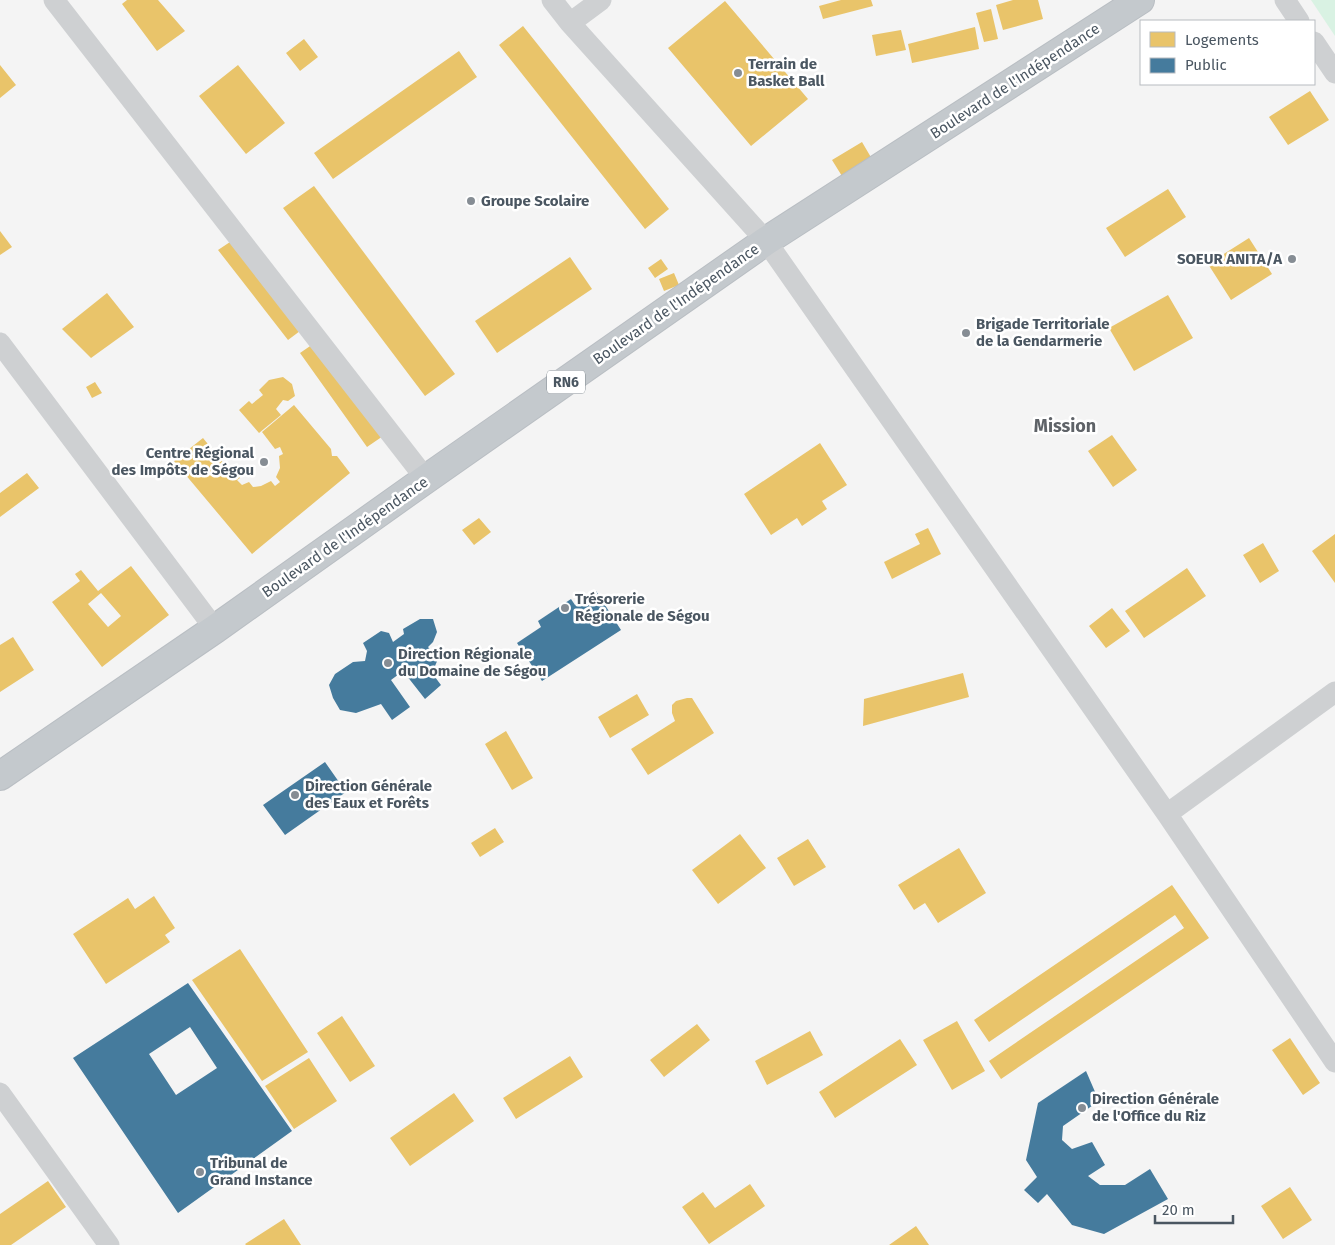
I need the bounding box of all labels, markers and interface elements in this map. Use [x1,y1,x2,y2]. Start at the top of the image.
street label: Boulevard de l'Indépendance [927,19,1103,143]
legend [1140,20,1315,85]
text: Logements [1185,31,1259,49]
place label: Terrain de Basket Ball [748,55,825,90]
text: Public [1185,56,1227,74]
marker: Terrain de Basket Ball [732,67,744,79]
place label: Groupe Scolaire [481,192,589,210]
marker: Groupe Scolaire [465,195,477,207]
street label: Boulevard de l'Indépendance [590,240,762,368]
place label: SOEUR ANITA/A [1177,250,1283,268]
marker: SOEUR ANITA/A [1286,253,1298,265]
place label: Brigade Territoriale de la Gendarmerie [976,315,1110,350]
marker: Brigade Territoriale de la Gendarmerie [960,327,972,339]
road number: RN6 [547,371,585,394]
district label: Mission [1034,415,1096,437]
place label: Centre Régional des Impôts de Ségou [112,444,255,479]
marker: Centre Régional des Impôts de Ségou [258,456,270,468]
street label: Boulevard de l'Indépendance [259,473,431,601]
place label: Trésorerie Régionale de Ségou [575,590,709,625]
marker: Trésorerie Régionale de Ségou [559,602,571,614]
place label: Direction Régionale du Domaine de Ségou [398,645,546,680]
marker: Direction Régionale du Domaine de Ségou [382,657,394,669]
place label: Direction Générale des Eaux et Forêts [305,777,432,812]
marker: Direction Générale des Eaux et Forêts [289,789,301,801]
place label: Direction Générale de l'Office du Riz [1092,1090,1219,1125]
marker: Direction Générale de l'Office du Riz [1076,1102,1088,1114]
place label: Tribunal de Grand Instance [210,1154,313,1189]
marker: Tribunal de Grand Instance [194,1166,206,1178]
scale bar [1155,1192,1232,1224]
text: 20 m [1162,1201,1195,1219]

